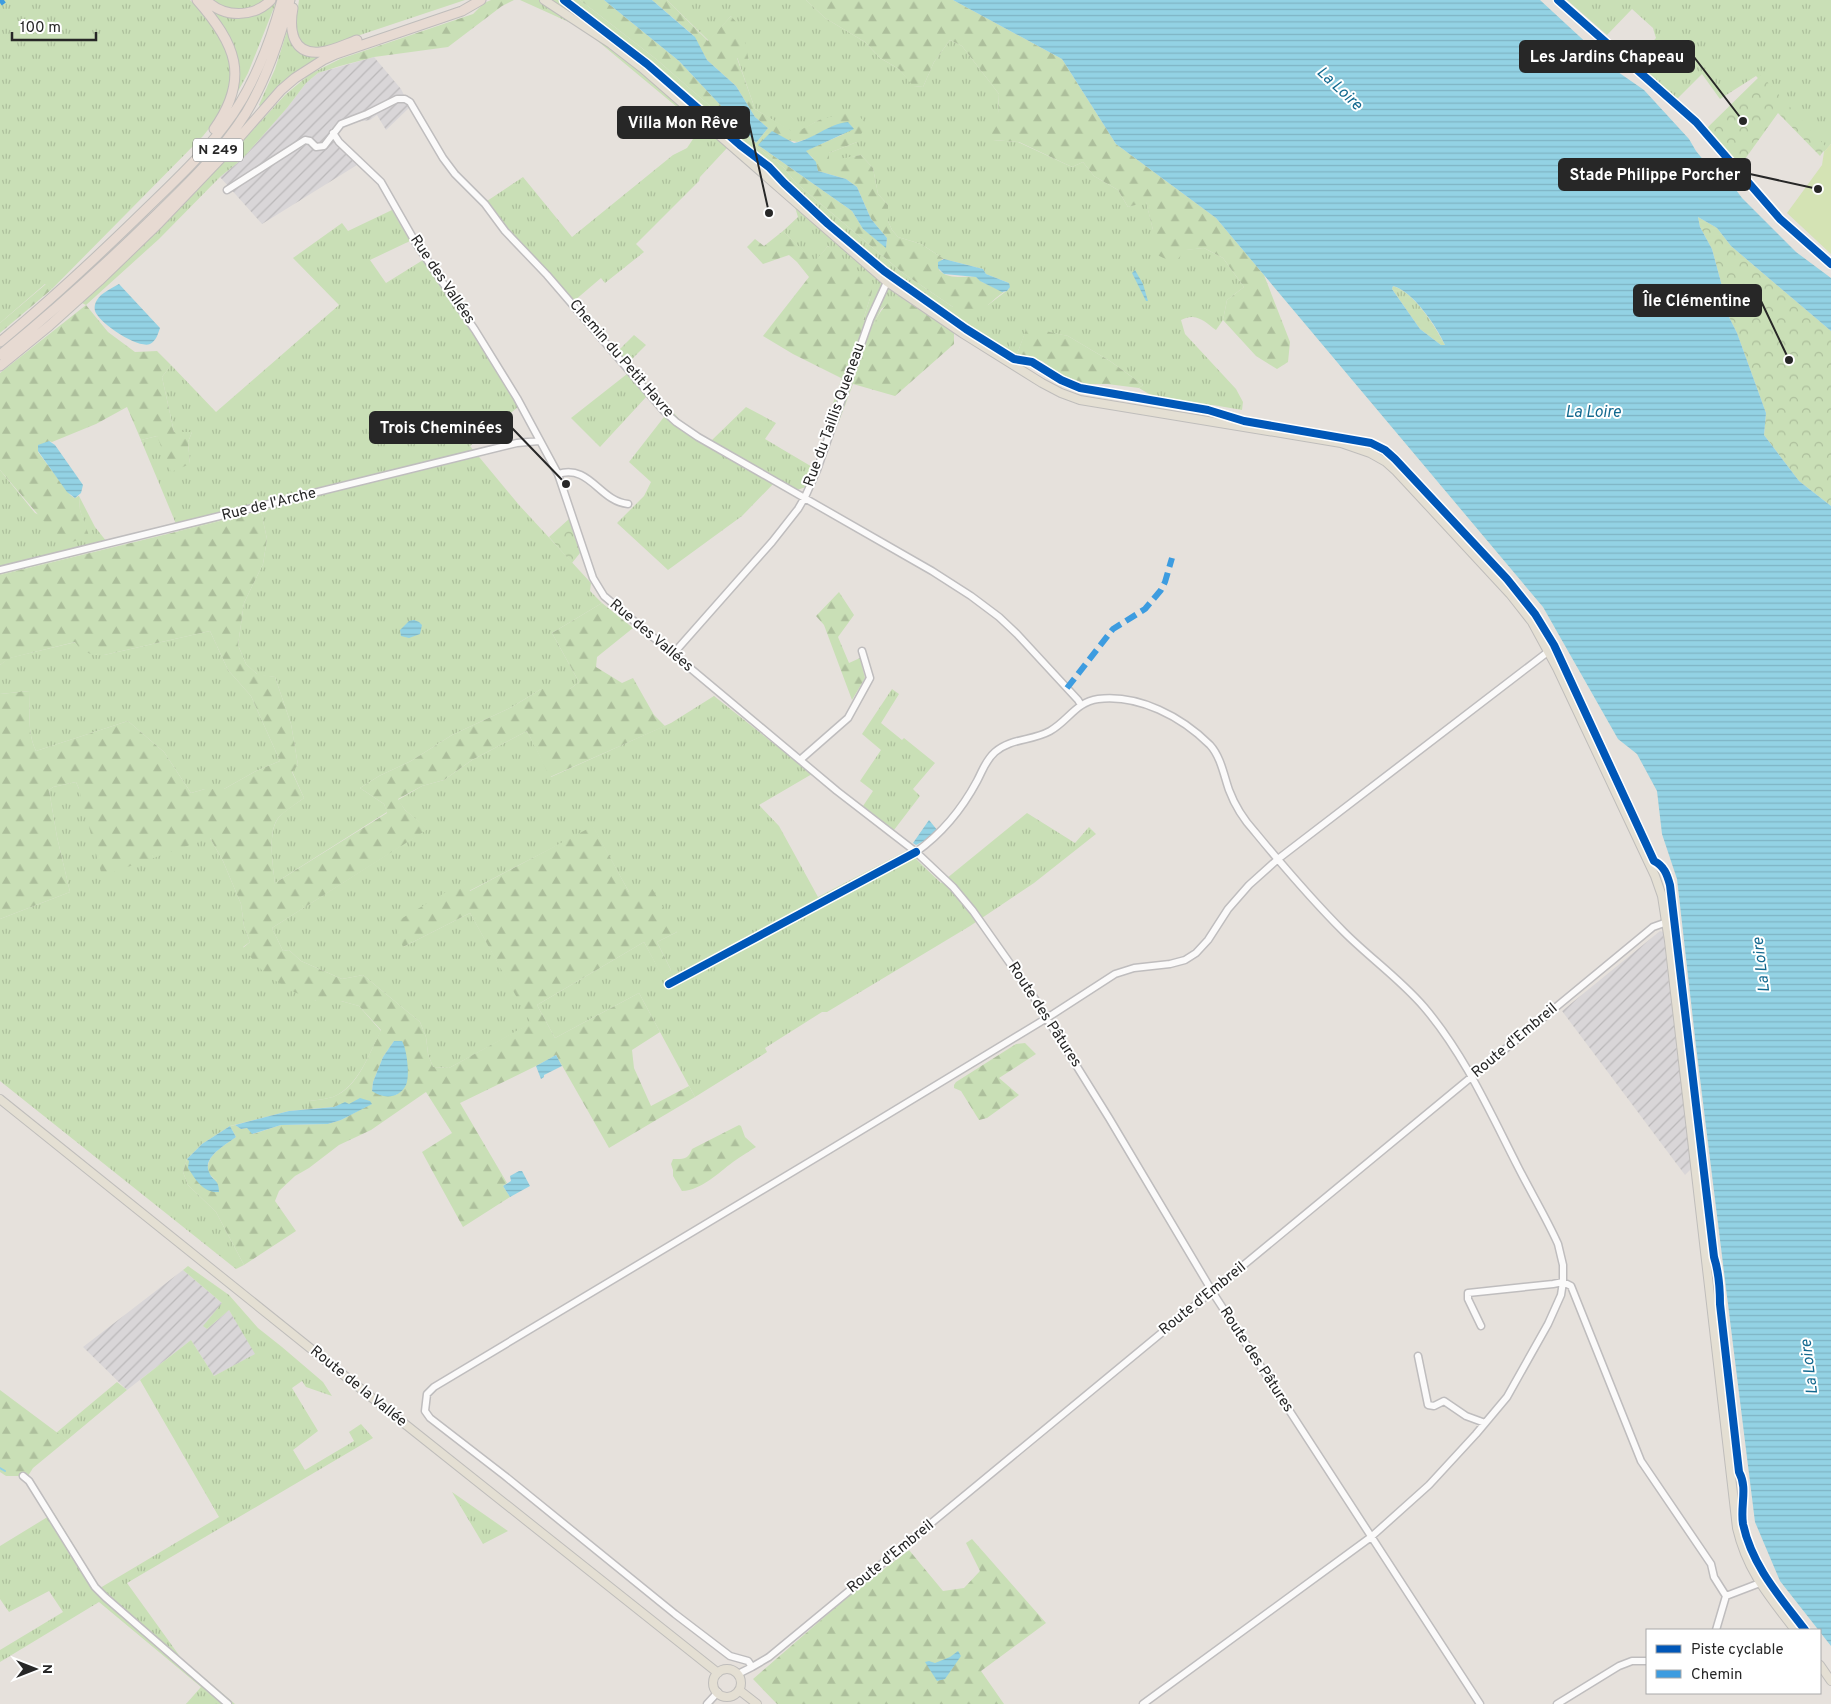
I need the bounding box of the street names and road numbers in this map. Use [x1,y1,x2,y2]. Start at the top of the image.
road number: N 249 [193,138,243,162]
street label: Rue des Vallées [405,232,479,328]
street label: Chemin du Petit Havre [564,296,678,422]
street label: Rue du Taillis Queneau [800,340,870,490]
street label: Rue de l'Arche [220,484,318,526]
street label: Rue des Vallées [605,595,697,677]
street label: Route des Pâtures [1003,959,1085,1071]
street label: Route d'Embreil [1468,1000,1562,1082]
street label: Route d'Embreil [1156,1258,1250,1340]
street label: Route des Pâtures [1215,1304,1297,1416]
street label: Route de la Vallée [306,1342,410,1432]
street label: Route d'Embreil [844,1516,938,1598]

